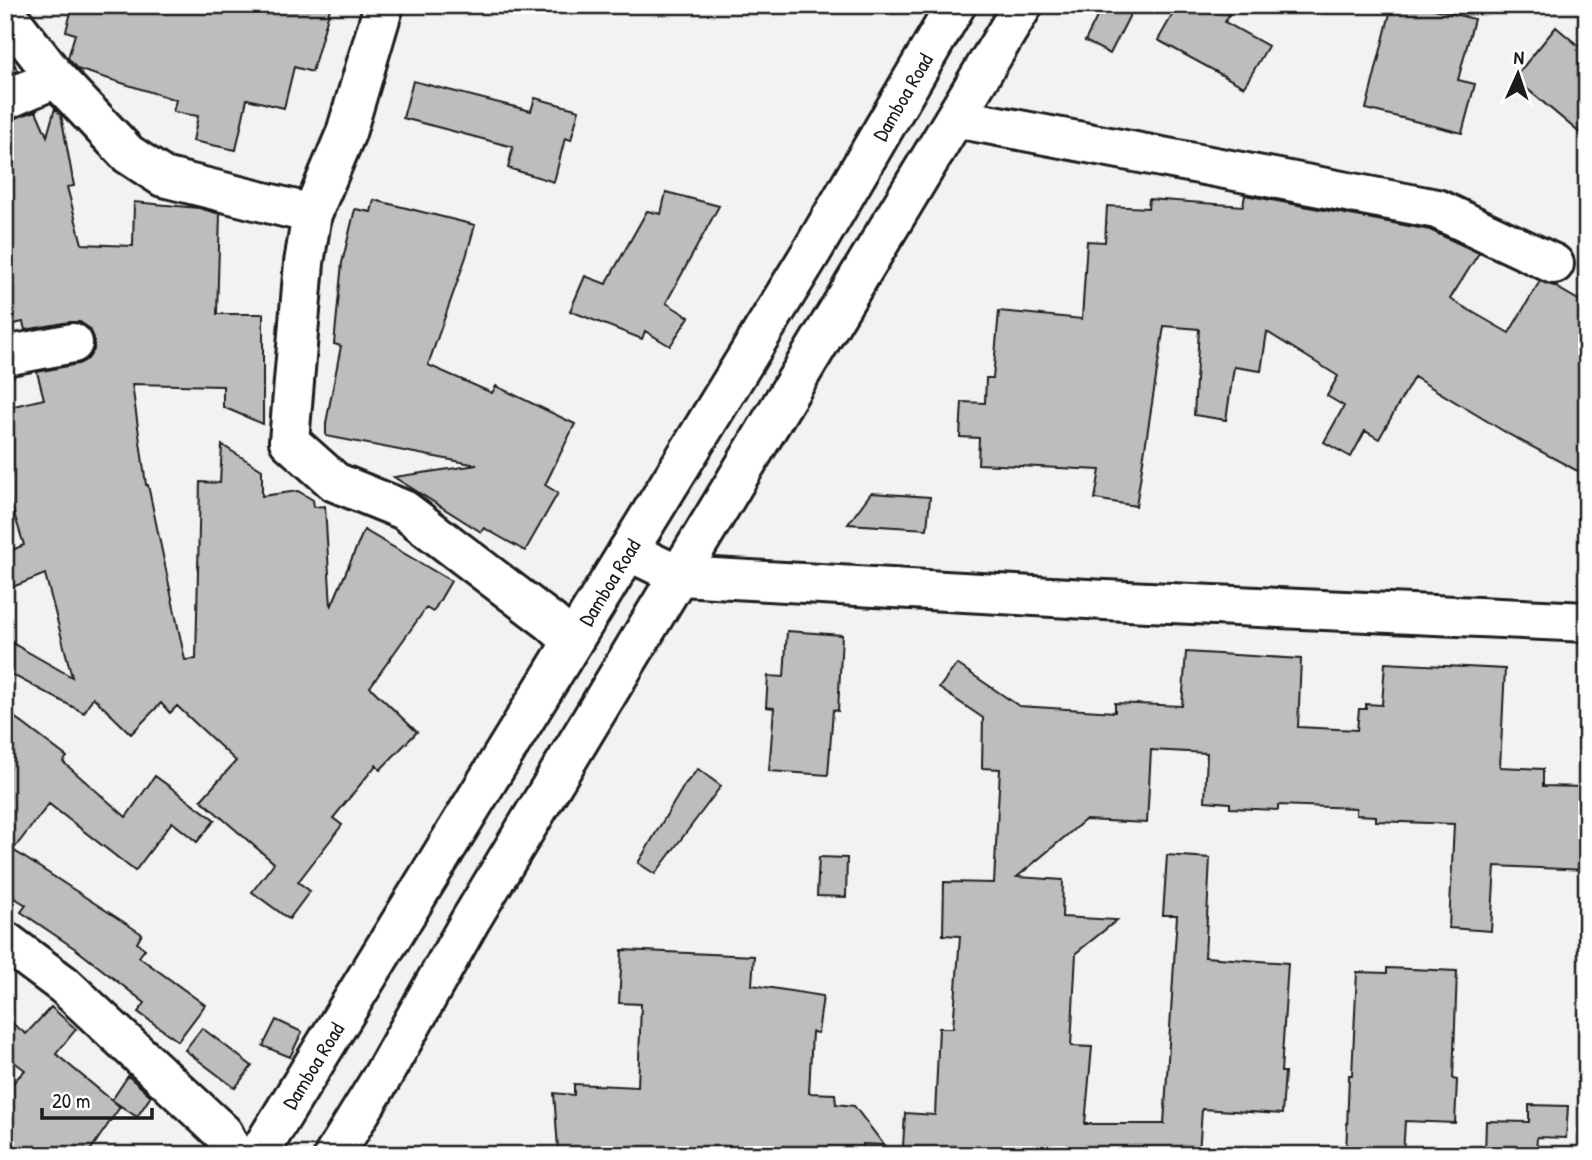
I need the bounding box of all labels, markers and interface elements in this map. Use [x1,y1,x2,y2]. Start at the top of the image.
north arrow [1484,38,1554,108]
text: N [1513,44,1525,70]
street label: Damboa Road [865,47,939,146]
street label: Damboa Road [571,533,647,631]
street label: Damboa Road [275,1016,351,1114]
scale bar [42,1076,152,1120]
text: 20 m [52,1086,90,1115]

